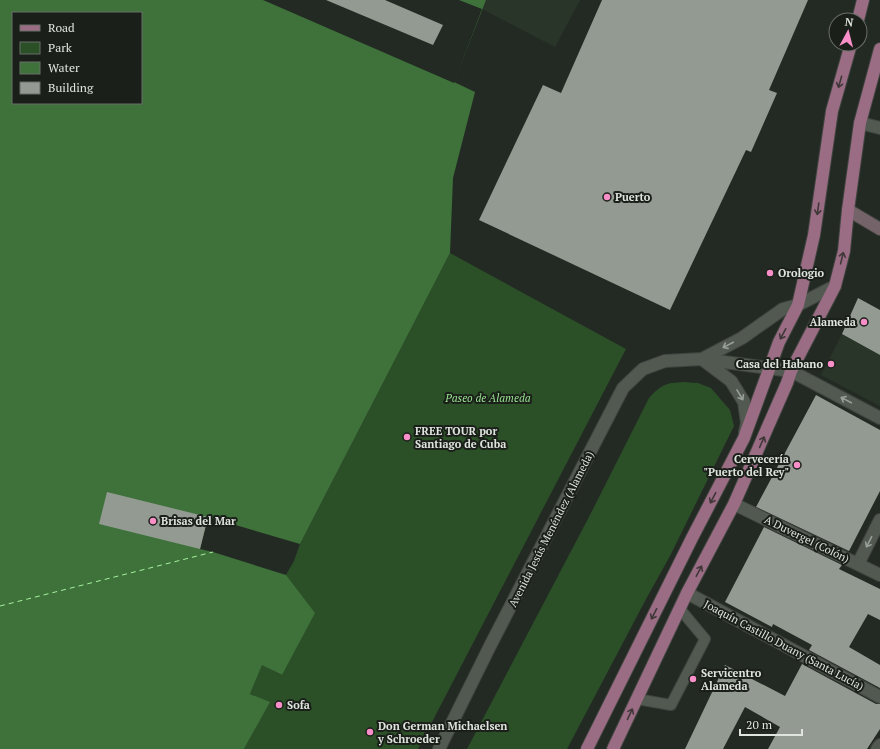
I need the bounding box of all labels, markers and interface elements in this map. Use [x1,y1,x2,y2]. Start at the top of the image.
legend [12,12,142,104]
north arrow [828,12,868,52]
text: N [844,15,855,30]
text: Road [48,20,75,35]
text: Park [48,40,73,55]
text: Water [48,60,80,75]
one-way arrow [836,75,843,88]
text: Building [48,80,94,95]
place label: Puerto [615,190,651,204]
marker: Puerto [602,192,612,202]
one-way arrow [814,202,822,215]
one-way arrow [839,252,846,265]
place label: Orologio [778,266,825,280]
marker: Orologio [765,268,775,278]
place label: Alameda [809,315,856,329]
marker: Alameda [859,317,869,327]
one-way arrow [779,327,786,339]
one-way arrow [723,342,735,349]
place label: Casa del Habano [736,357,823,371]
marker: Casa del Habano [826,359,836,369]
one-way arrow [736,389,744,401]
park label: Paseo de Alameda [444,391,531,405]
one-way arrow [840,396,852,403]
place label: FREE TOUR por Santiago de Cuba [415,424,506,451]
marker: FREE TOUR por Santiago de Cuba [402,432,412,442]
one-way arrow [758,436,766,448]
street label: Avenida Jesús Menéndez (Alameda) [505,448,597,609]
place label: Cervecería "Puerto del Rey" [703,452,789,479]
marker: Cervecería "Puerto del Rey" [792,460,802,470]
one-way arrow [709,491,716,503]
street label: A Duvergel (Colón) [762,512,852,566]
place label: Brisas del Mar [161,514,236,528]
marker: Brisas del Mar [148,516,158,526]
one-way arrow [865,536,872,548]
one-way arrow [695,566,703,578]
street label: Joaquín Castillo Duany (Santa Lucía) [702,597,867,693]
one-way arrow [650,607,657,619]
place label: Servicentro Alameda [701,666,762,693]
marker: Servicentro Alameda [688,674,698,684]
place label: Sofa [287,698,310,712]
marker: Sofa [274,700,284,710]
one-way arrow [627,708,634,720]
scale bar [740,711,802,737]
text: 20 m [746,717,773,732]
place label: Don German Michaelsen y Schroeder [377,719,507,746]
marker: Don German Michaelsen y Schroeder [365,727,375,737]

